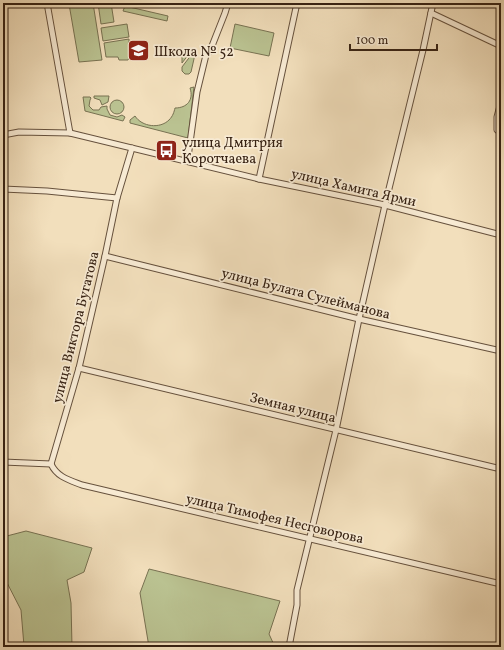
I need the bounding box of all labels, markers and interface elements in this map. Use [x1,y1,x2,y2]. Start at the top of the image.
scale bar [350,26,437,52]
text: 100 m [356,33,389,49]
school or university icon: Школа № 52 [126,38,152,64]
place label: Школа № 52 [154,43,234,62]
place label: улица Дмитрия Коротчаева [182,134,283,169]
bus stop icon: улица Дмитрия Коротчаева [153,137,179,163]
street label: улица Хамита Ярми [289,165,419,212]
street label: улица Виктора Бугатова [48,249,105,405]
street label: улица Булата Сулейманова [219,264,392,325]
street label: Земная улица [247,389,338,428]
street label: улица Тимофея Несговорова [184,490,366,549]

